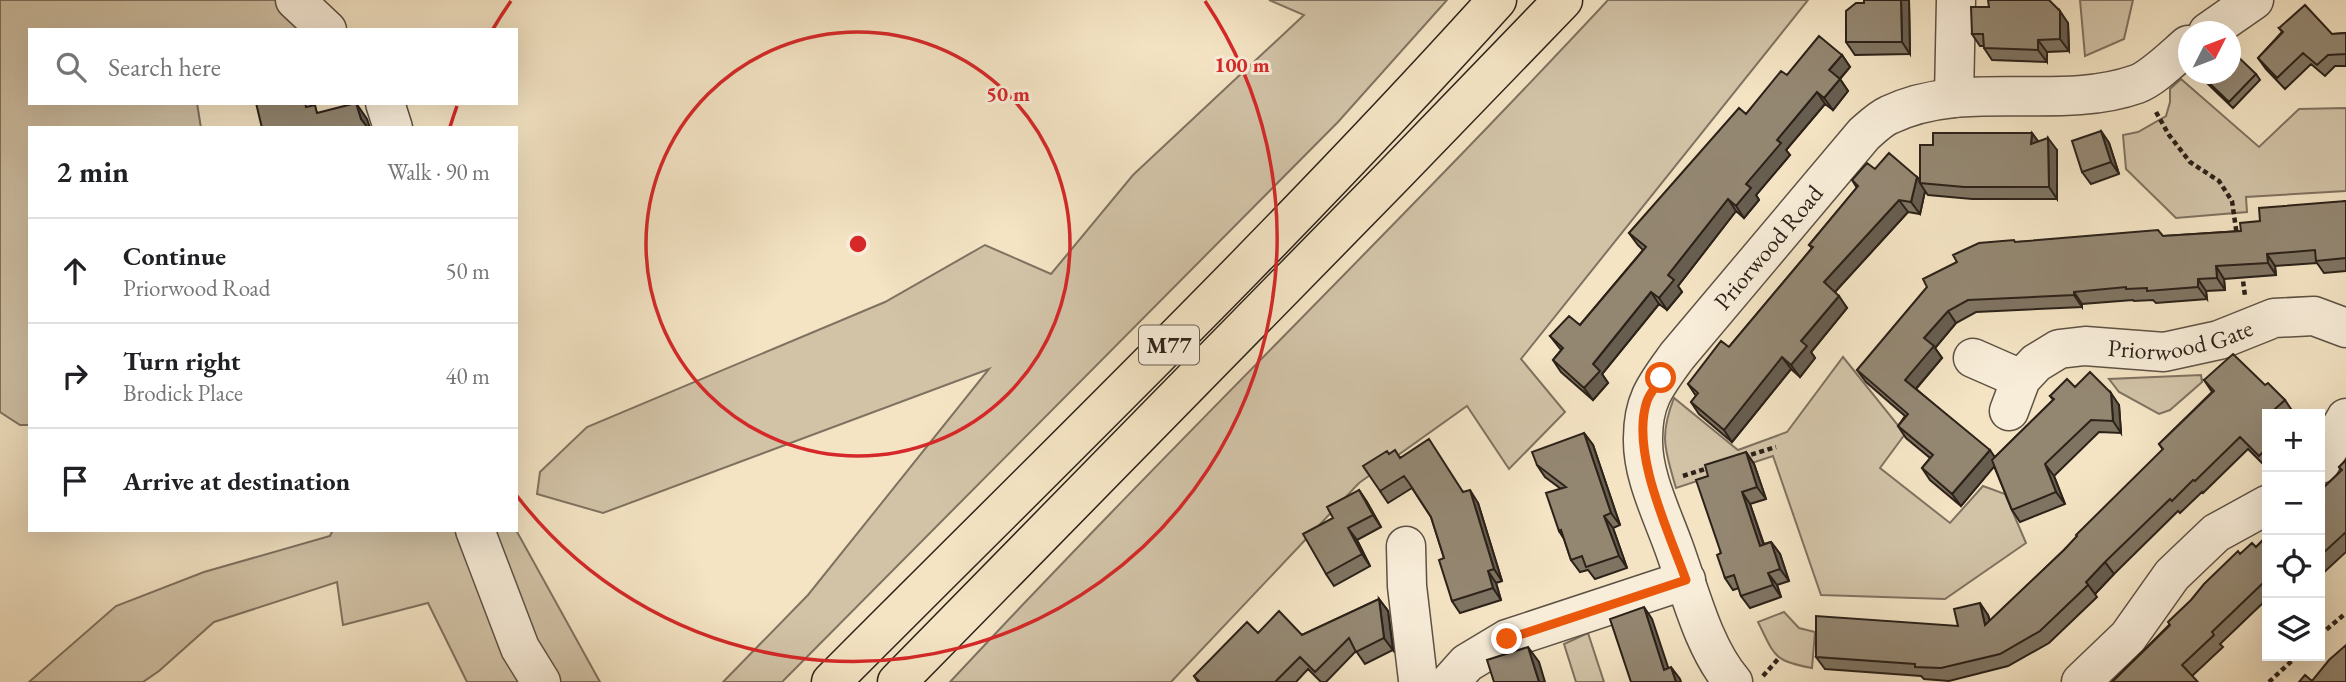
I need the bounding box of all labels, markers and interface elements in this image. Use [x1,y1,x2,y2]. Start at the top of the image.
north arrow [2178,21,2241,84]
search box [28,28,518,105]
icon: search [52,48,90,86]
text: Search here [108,50,221,84]
text: 100 m [1214,51,1270,78]
text: 50 m [986,80,1030,107]
text: 2 min [56,152,129,191]
text: Walk · 90 m [387,157,490,187]
street label: Priorwood Road [1707,178,1830,316]
centre of rings [846,232,870,256]
text: Continue [123,239,226,273]
icon: ahead [56,252,94,290]
text: 50 m [445,256,490,286]
text: Priorwood Road [123,273,270,303]
street label: Priorwood Gate [2107,312,2257,368]
road number: M77 [1139,326,1199,364]
text: Turn right [123,344,241,378]
icon: right [56,357,94,395]
text: 40 m [445,361,490,391]
route start [1645,362,1676,393]
text: Brodick Place [123,378,243,408]
map controls [2262,409,2325,661]
button: + [2262,409,2325,472]
icon: arrive [56,462,94,500]
text: Arrive at destination [123,464,350,498]
button: − [2262,472,2325,535]
button: locate [2262,535,2325,598]
button: layers [2262,598,2325,661]
route end [1491,623,1522,654]

